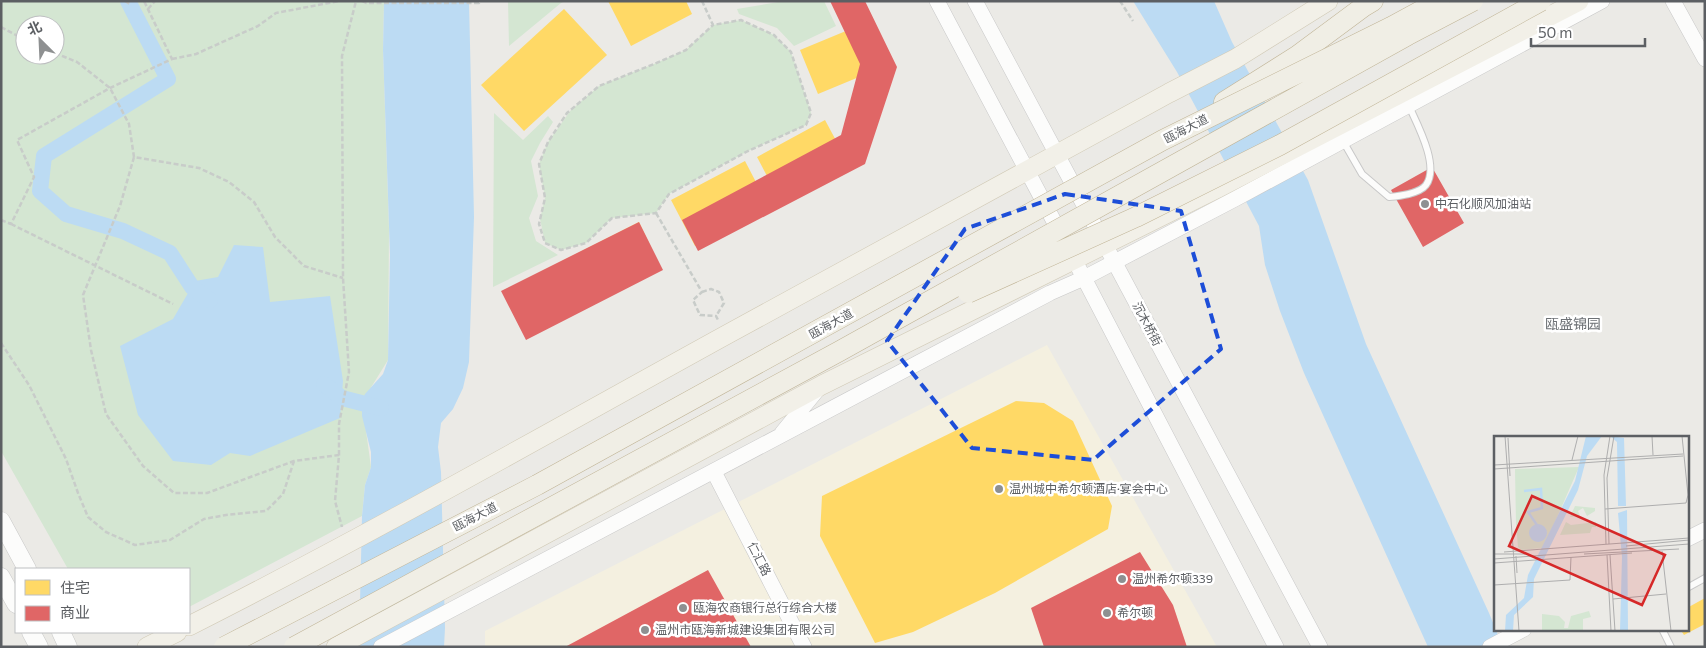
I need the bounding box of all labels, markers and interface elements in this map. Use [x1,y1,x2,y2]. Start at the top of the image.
north arrow [15,15,65,65]
scale bar [1531,15,1645,47]
text: 北 [25,17,44,38]
text: 50 m [1538,23,1572,41]
street label: 瓯海大道 [1161,111,1210,145]
place label: 中石化顺风加油站 [1435,196,1531,210]
marker: 中石化顺风加油站 [1419,198,1431,210]
street label: 沉木桥街 [1130,299,1165,348]
street label: 瓯海大道 [806,305,855,341]
district label: 瓯盛锦园 [1545,315,1601,332]
inset map [1494,436,1688,630]
place label: 温州城中希尔顿酒店·宴会中心 [1009,481,1168,495]
marker: 温州城中希尔顿酒店·宴会中心 [993,483,1005,495]
street label: 瓯海大道 [450,499,499,533]
street label: 仁汇路 [745,539,774,578]
legend [15,568,190,633]
place label: 温州希尔顿339 [1132,571,1213,585]
marker: 温州希尔顿339 [1116,573,1128,585]
text: 住宅 [60,578,90,596]
place label: 瓯海农商银行总行综合大楼 [693,600,837,614]
marker: 瓯海农商银行总行综合大楼 [677,602,689,614]
text: 商业 [60,603,90,621]
place label: 希尔顿 [1117,605,1153,619]
marker: 希尔顿 [1101,607,1113,619]
place label: 温州市瓯海新城建设集团有限公司 [655,622,835,636]
marker: 温州市瓯海新城建设集团有限公司 [639,624,651,636]

